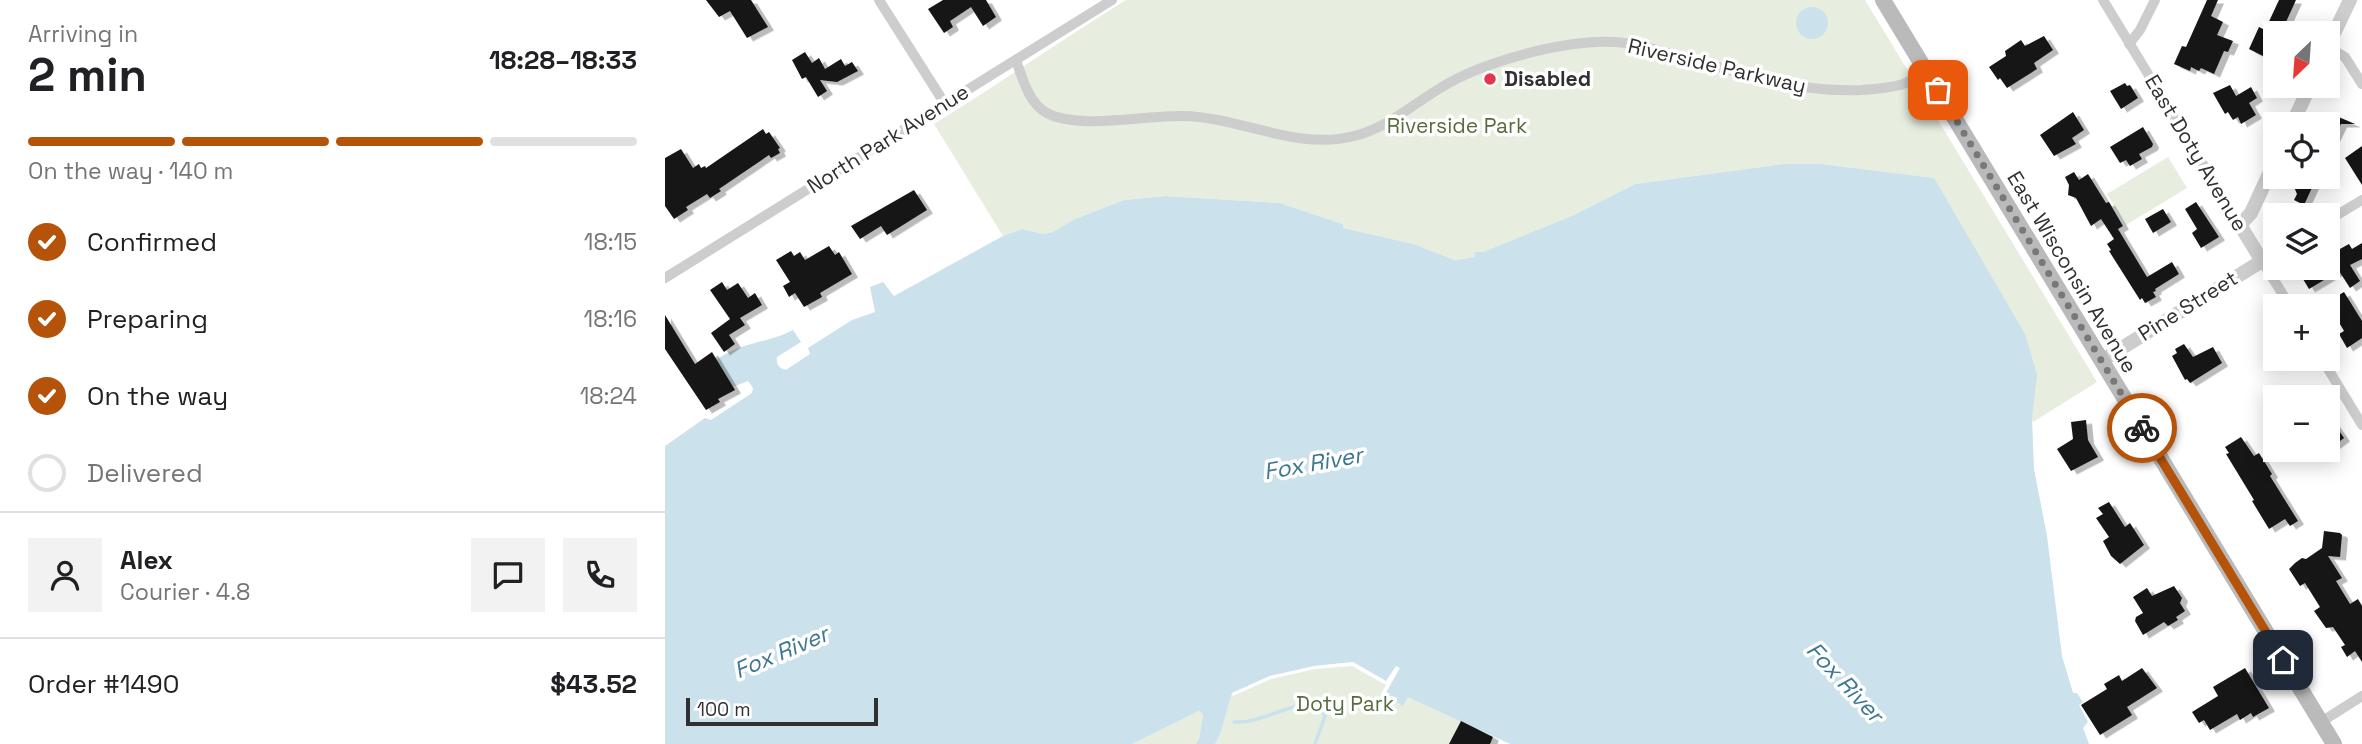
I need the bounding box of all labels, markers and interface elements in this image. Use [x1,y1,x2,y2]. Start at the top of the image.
text: Arriving in [28,19,138,49]
north arrow [2263,21,2340,98]
map controls [2263,21,2340,462]
street label: Riverside Parkway [1625,32,1809,99]
text: 18:28–18:33 [489,43,637,77]
text: 2 min [28,46,147,104]
pin [1908,60,1968,120]
place label: Disabled [1504,65,1591,92]
street label: East Doty Avenue [2139,70,2254,236]
marker: Disabled [1482,71,1498,87]
icon: bag [1919,71,1957,109]
street label: North Park Avenue [802,78,974,199]
park label: Riverside Park [1387,112,1527,139]
button: locate [2263,112,2340,189]
text: On the way · 140 m [28,156,233,186]
street label: East Wisconsin Avenue [2001,166,2143,378]
button: layers [2263,203,2340,280]
icon: check [28,223,66,261]
text: Confirmed [87,225,217,259]
text: 18:15 [584,227,637,257]
street label: Pine Street [2133,264,2243,347]
button: + [2263,294,2340,371]
icon: check [28,300,66,338]
text: Preparing [87,302,208,336]
text: 18:16 [584,304,637,334]
icon: check [28,377,66,415]
text: On the way [87,379,228,413]
text: 18:24 [580,381,637,411]
button: − [2263,385,2340,462]
courier [2107,393,2177,463]
icon: bike [2123,409,2161,447]
water label: Fox River [1261,439,1367,486]
text: Delivered [87,456,203,490]
button: person [28,538,102,612]
button: chat [471,538,545,612]
button: phone [563,538,637,612]
text: Alex [120,543,173,577]
text: Courier · 4.8 [120,577,250,607]
water label: Fox River [729,618,835,685]
pin [2253,630,2313,690]
water label: Fox River [1800,635,1892,730]
icon: home [2264,641,2302,679]
text: Order #1490 [28,667,179,701]
text: $43.52 [550,667,637,701]
park label: Doty Park [1296,690,1394,717]
scale bar [686,695,879,727]
text: 100 m [697,697,751,722]

